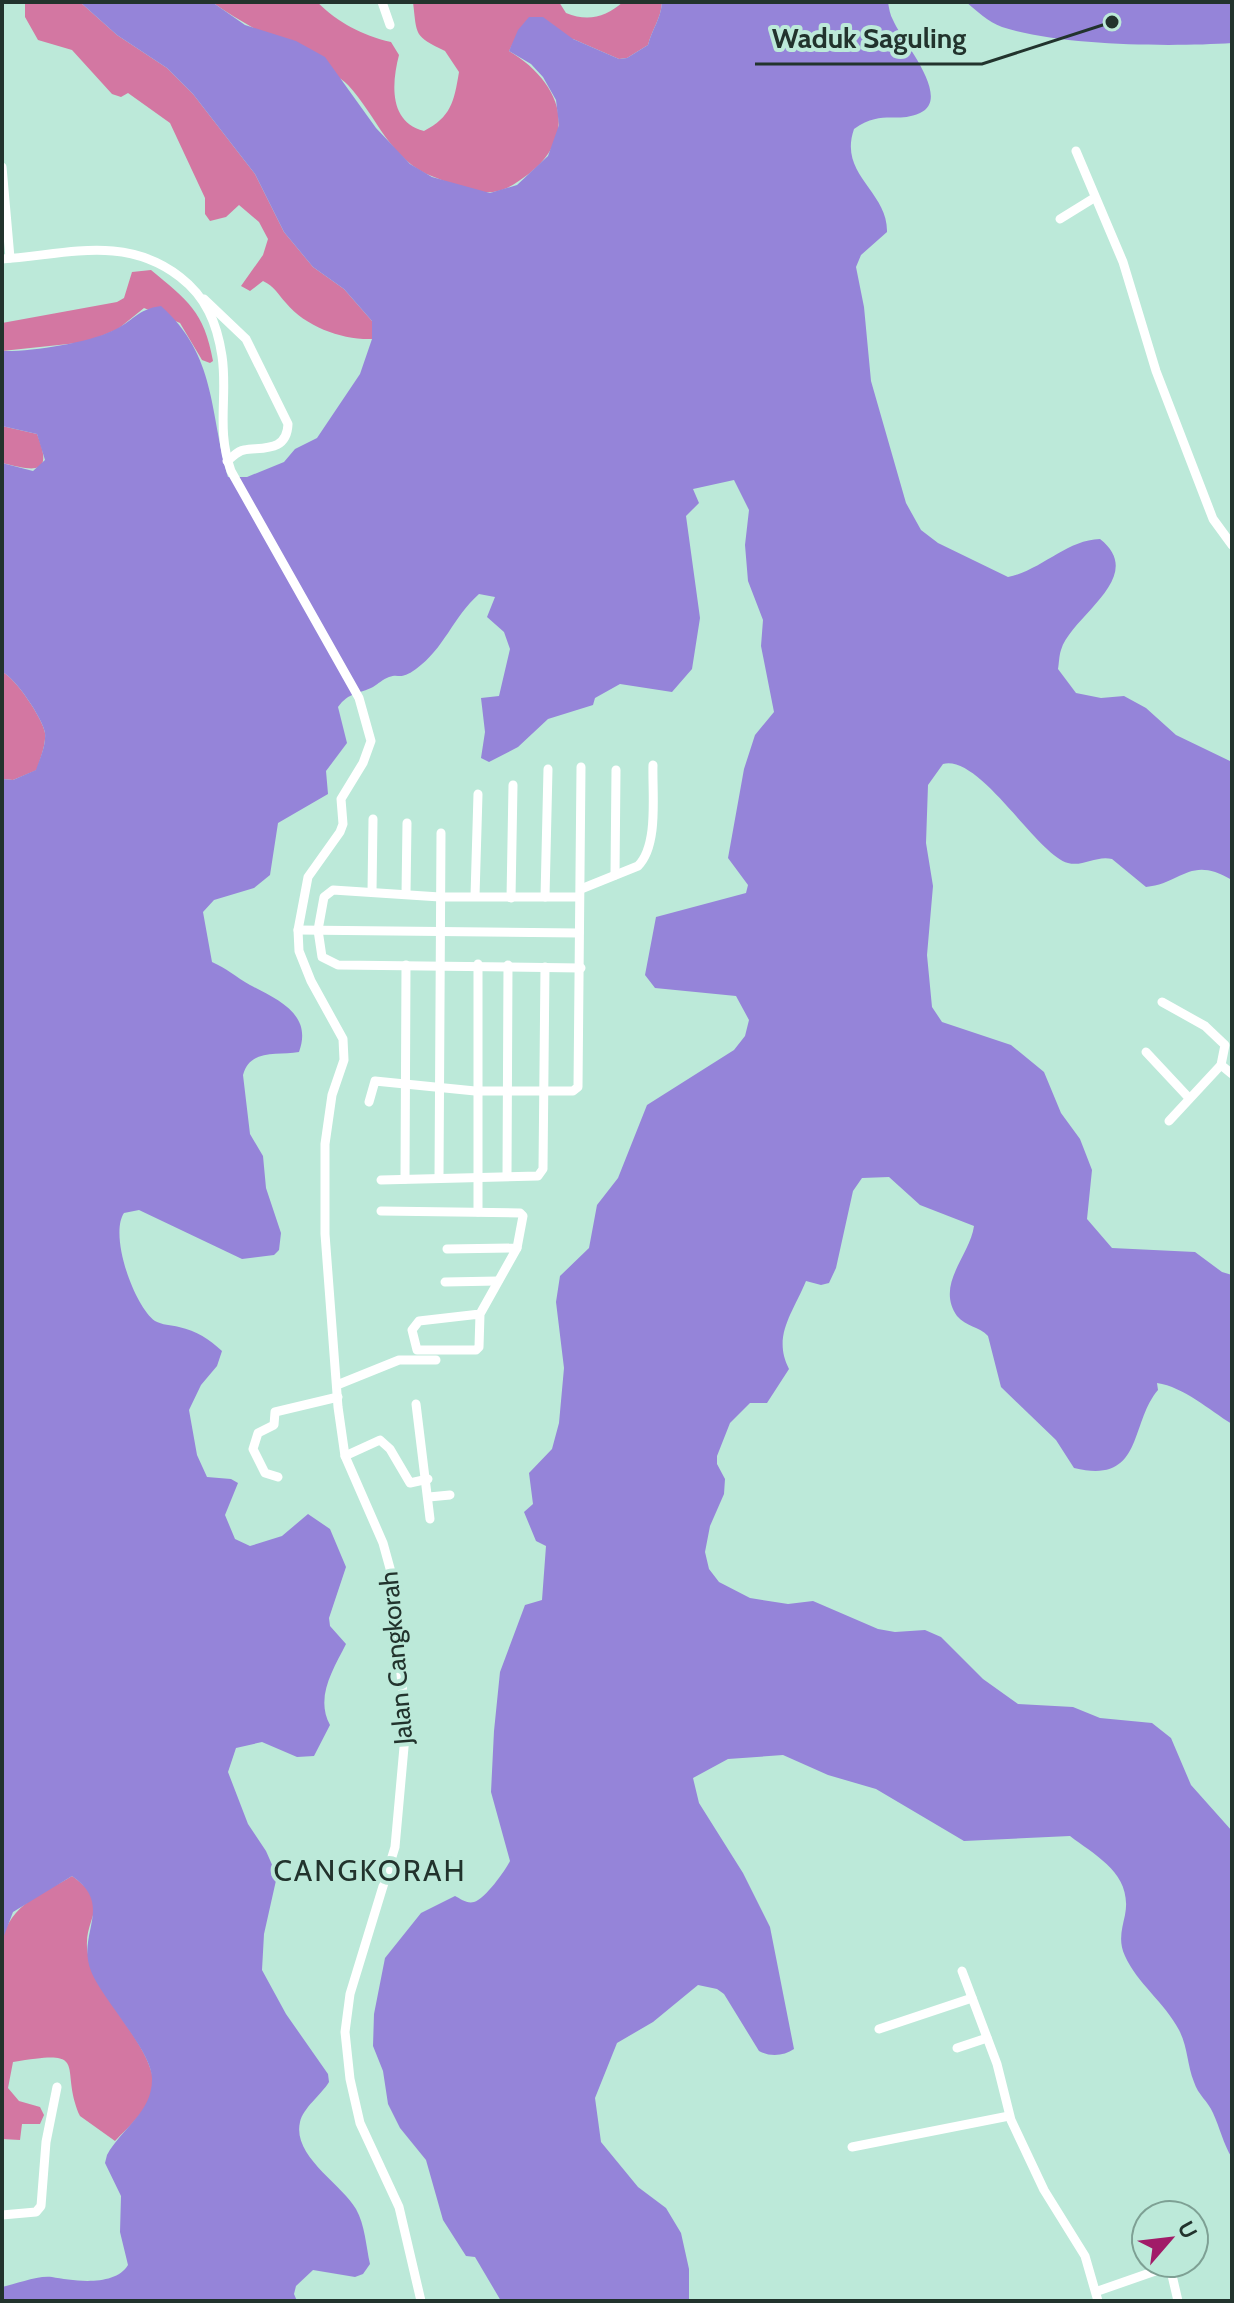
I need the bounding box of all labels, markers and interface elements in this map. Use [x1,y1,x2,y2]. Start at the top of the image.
callout: Waduk Saguling [755,12,982,64]
text: Waduk Saguling [772,21,966,55]
street label: Jalan Cangkorah [372,1570,420,1747]
district label: CANGKORAH [273,1852,467,1889]
north arrow [1130,2199,1210,2279]
text: U [1172,2217,1203,2243]

